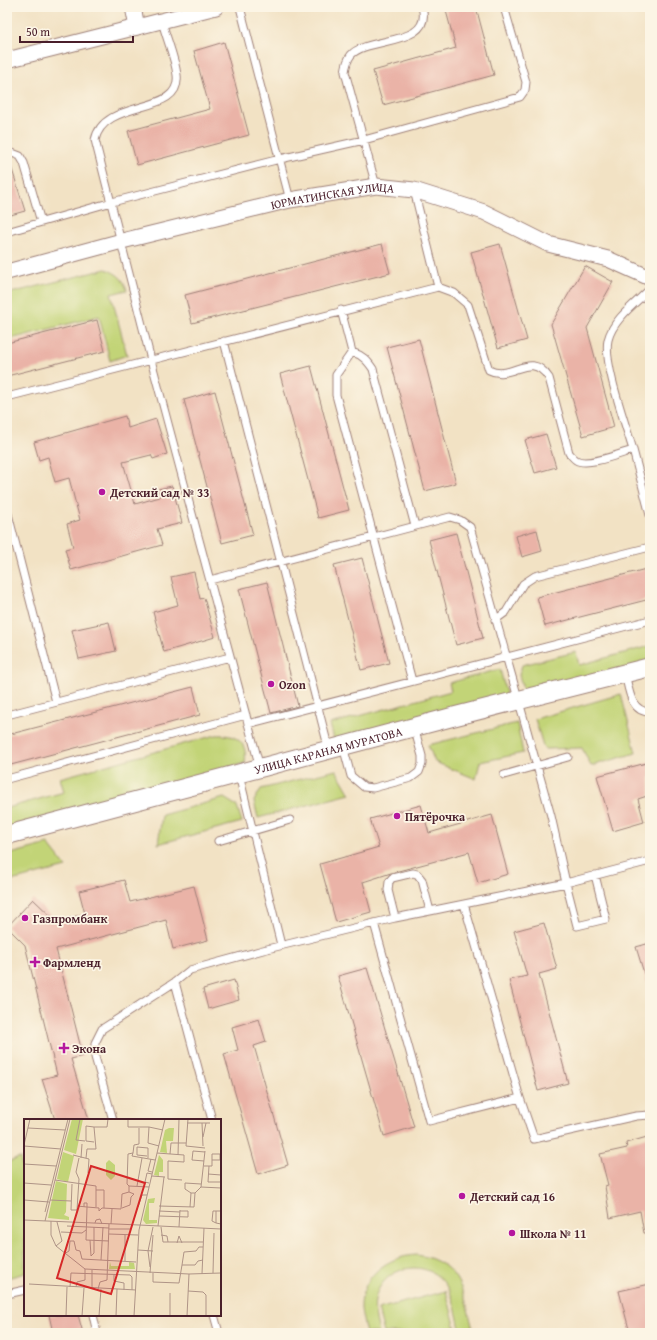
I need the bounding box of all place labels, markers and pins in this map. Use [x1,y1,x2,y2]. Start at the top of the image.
place label: Детский сад № 33 [109,484,209,501]
marker: Детский сад № 33 [97,487,107,497]
place label: Ozon [279,676,306,693]
marker: Ozon [266,679,276,689]
place label: Пятёрочка [405,808,466,825]
marker: Пятёрочка [392,811,402,821]
place label: Газпромбанк [33,910,107,927]
marker: Газпромбанк [20,913,30,923]
place label: Фармленд [43,954,102,971]
marker: Фармленд [30,957,40,967]
place label: Экона [72,1040,107,1057]
marker: Экона [59,1043,69,1053]
place label: Детский сад 16 [469,1188,555,1205]
marker: Детский сад 16 [457,1191,467,1201]
place label: Школа № 11 [520,1225,586,1242]
marker: Школа № 11 [507,1228,517,1238]

